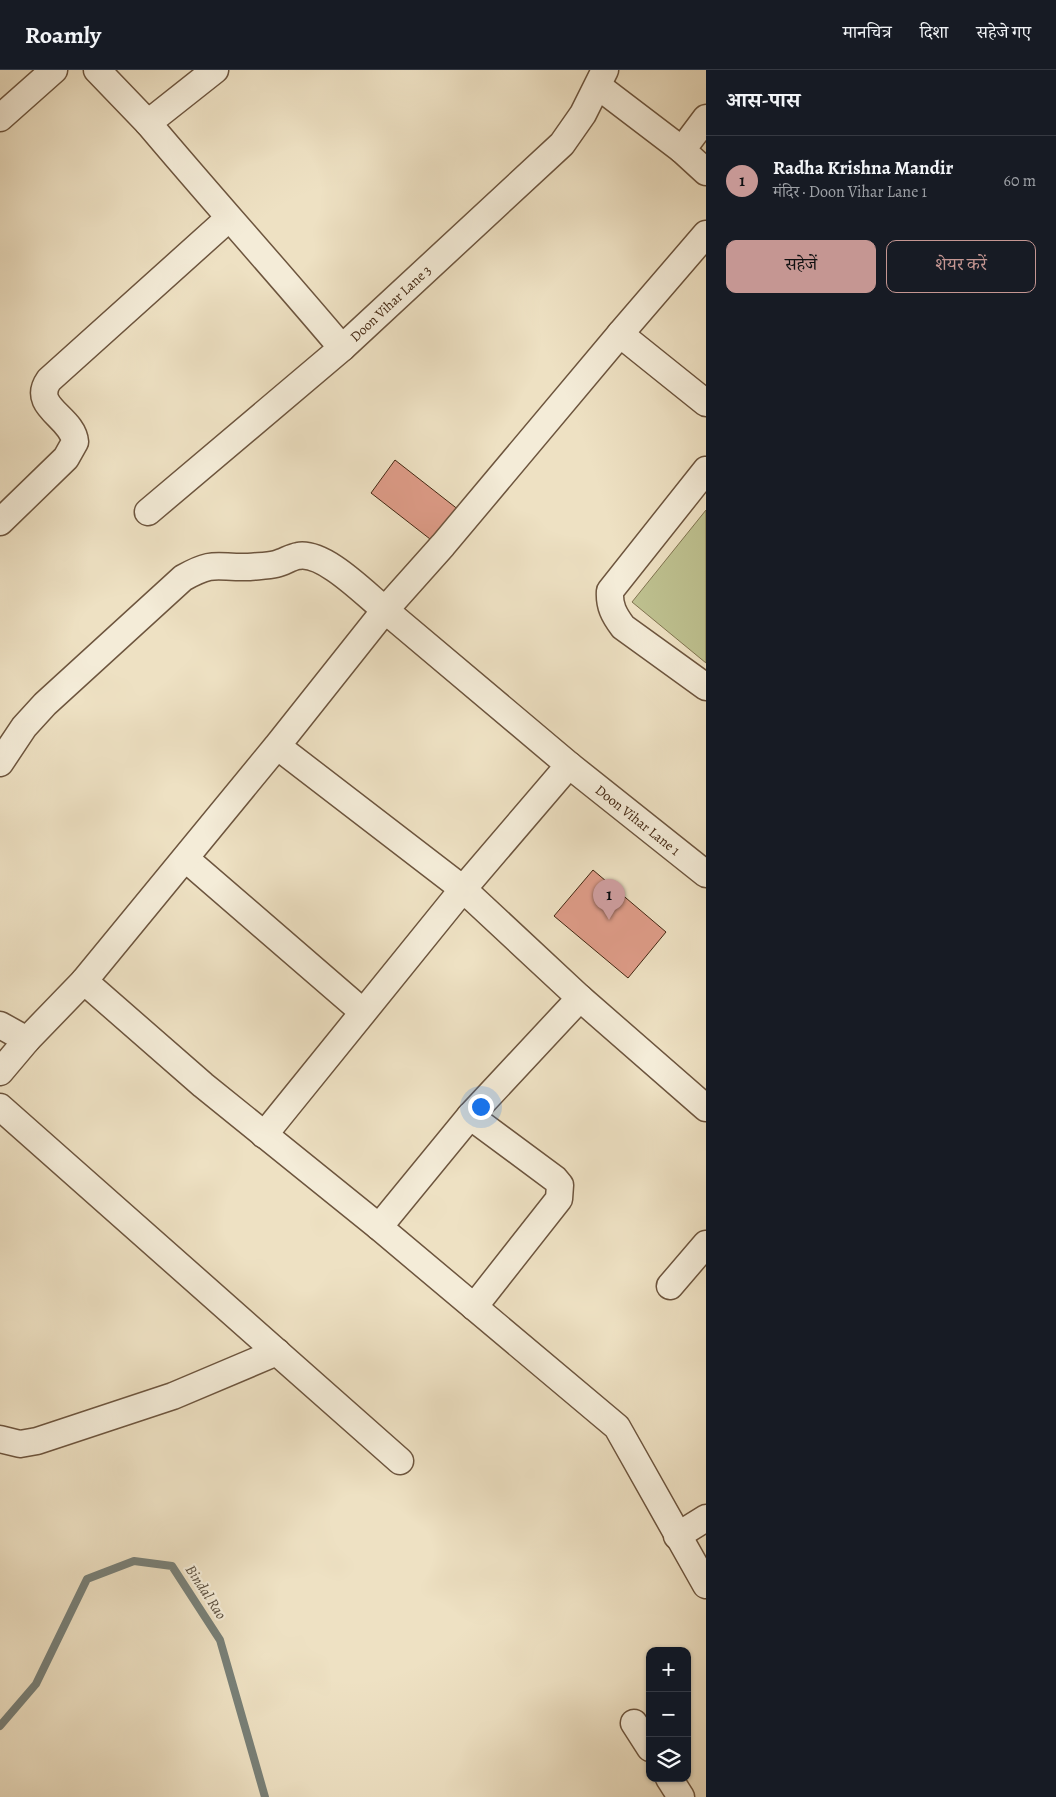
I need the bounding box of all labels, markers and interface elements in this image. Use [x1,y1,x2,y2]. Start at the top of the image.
text: Roamly [25,19,101,51]
text: मानचित्र [843,20,892,44]
text: दिशा [920,20,948,44]
text: सहेजे गए [976,20,1031,44]
text: आस-पास [726,86,800,114]
text: Radha Krishna Mandir [773,155,953,181]
text: 1 [739,170,745,192]
text: 60 m [1004,170,1036,192]
text: मंदिर · Doon Vihar Lane 1 [773,181,927,203]
button: सहेजें [726,240,876,293]
button: शेयर करें [886,240,1036,293]
street label: Doon Vihar Lane 3 [346,261,436,346]
street label: Doon Vihar Lane 1 [591,781,684,860]
pin: 1 [593,879,625,920]
your location [468,1094,494,1120]
water label: Bindal Rao [181,1561,231,1623]
map controls [646,1647,691,1782]
button: + [646,1647,691,1692]
button: − [646,1692,691,1737]
button: layers [646,1737,691,1782]

